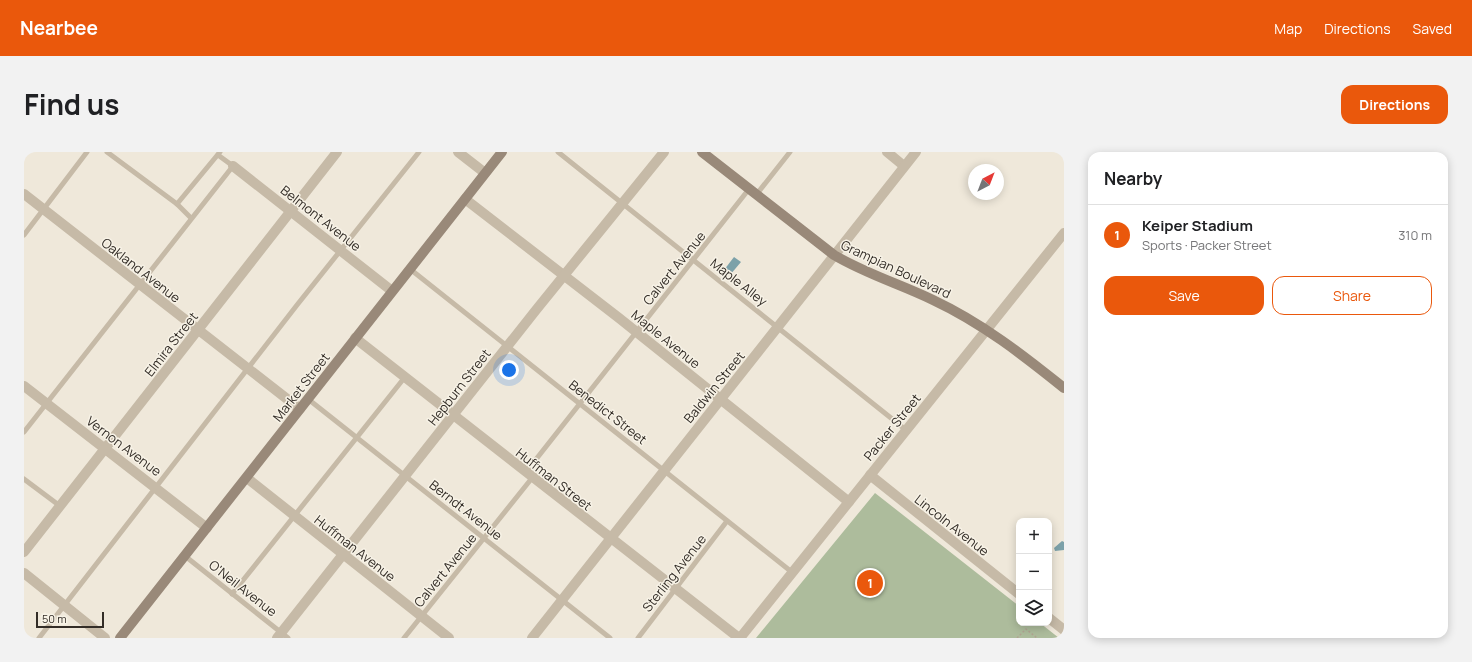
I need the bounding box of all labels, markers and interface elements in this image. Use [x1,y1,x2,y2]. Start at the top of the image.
text: Nearbee [20,15,98,41]
text: Map [1274,19,1302,38]
text: Directions [1324,19,1391,38]
text: Saved [1413,19,1452,38]
text: Find us [24,85,119,123]
button: Directions [1341,85,1448,124]
north arrow [968,164,1004,200]
text: Nearby [1104,167,1162,190]
street label: Belmont Avenue [277,181,365,255]
text: Keiper Stadium [1142,215,1253,236]
text: 1 [1114,226,1120,244]
text: 310 m [1398,226,1432,244]
street label: Calvert Avenue [639,227,710,309]
street label: Oakland Avenue [98,233,185,307]
street label: Grampian Boulevard [838,236,954,302]
text: Sports · Packer Street [1142,236,1272,254]
street label: Maple Alley [707,254,771,310]
button: Save [1104,276,1264,315]
button: Share [1272,276,1432,315]
street label: Maple Avenue [628,306,704,373]
street label: Elmira Street [140,308,202,380]
street label: Hepburn Street [423,345,495,429]
street label: Baldwin Street [679,347,749,427]
street label: Market Street [268,349,334,425]
your location [499,360,519,380]
street label: Benedict Street [565,376,651,448]
street label: Packer Street [859,390,925,464]
street label: Vernon Avenue [83,412,165,480]
street label: Huffman Street [512,444,596,514]
street label: Berndt Avenue [426,476,507,544]
street label: Lincoln Avenue [911,490,993,560]
street label: Huffman Avenue [311,511,400,586]
map controls [1016,518,1052,626]
button: + [1016,518,1052,554]
street label: Calvert Avenue [410,529,481,611]
street label: Sterling Avenue [638,530,710,616]
button: − [1016,554,1052,590]
street label: O'Neil Avenue [205,556,281,621]
pin: 1 [857,568,883,598]
button: layers [1016,590,1052,626]
scale bar [36,610,104,629]
text: 50 m [42,611,67,626]

